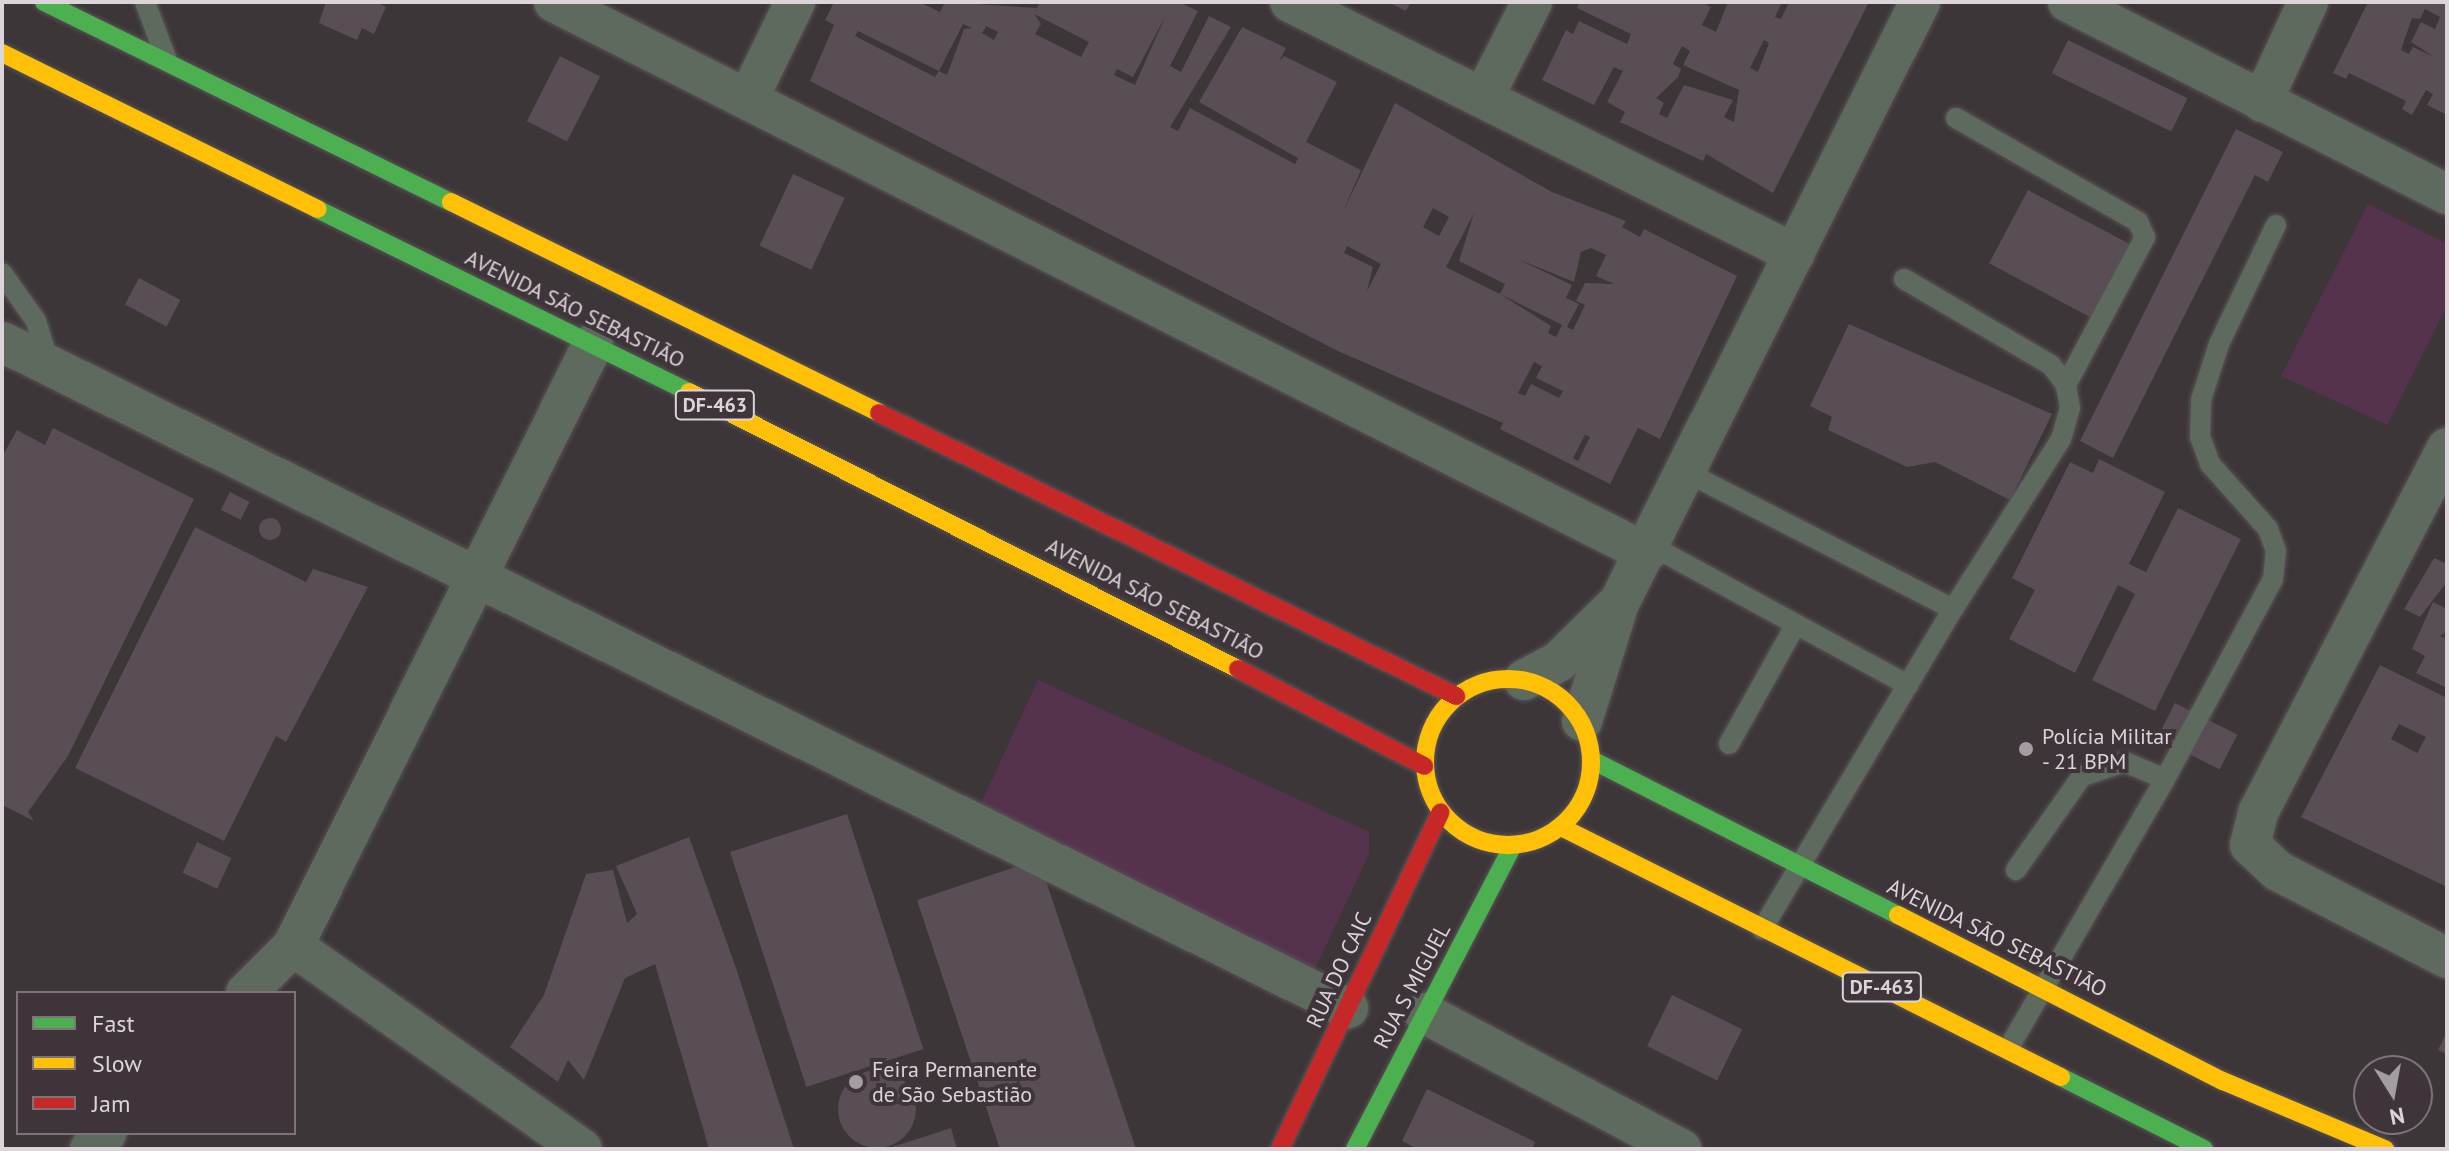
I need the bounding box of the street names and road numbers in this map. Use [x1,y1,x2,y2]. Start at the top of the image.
street label: AVENIDA SÃO SEBASTIÃO [461,244,689,374]
road number: DF-463 [673,389,757,421]
street label: AVENIDA SÃO SEBASTIÃO [1041,532,1269,666]
street label: AVENIDA SÃO SEBASTIÃO [1883,873,2111,1003]
street label: RUA DO CAIC [1301,908,1377,1032]
street label: RUA S MIGUEL [1368,919,1456,1053]
road number: DF-463 [1840,971,1924,1003]

